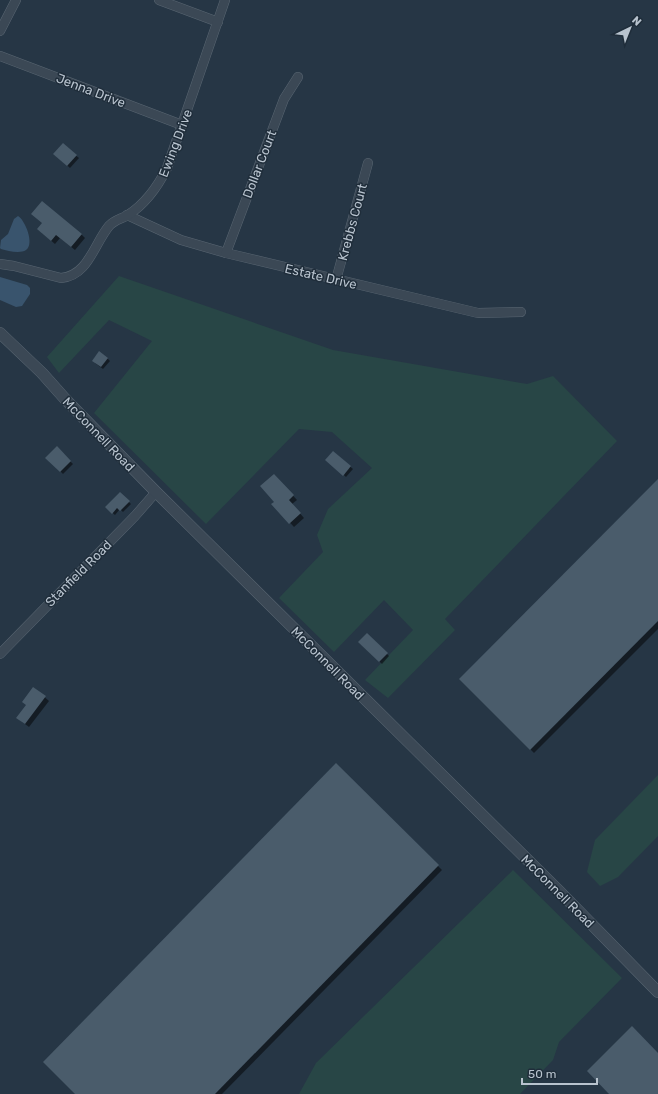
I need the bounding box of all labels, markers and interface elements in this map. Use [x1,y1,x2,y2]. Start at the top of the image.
north arrow [610,8,650,48]
text: N [629,14,644,29]
street label: Jenna Drive [54,70,128,111]
street label: Ewing Drive [156,107,196,180]
street label: Dollar Court [240,128,279,200]
street label: Krebbs Court [335,182,370,262]
street label: Estate Drive [283,261,358,292]
street label: McConnell Road [60,394,138,474]
street label: Stanfield Road [42,537,115,610]
street label: McConnell Road [288,624,367,703]
street label: McConnell Road [518,852,597,931]
scale bar [522,1060,597,1086]
text: 50 m [528,1067,556,1081]

